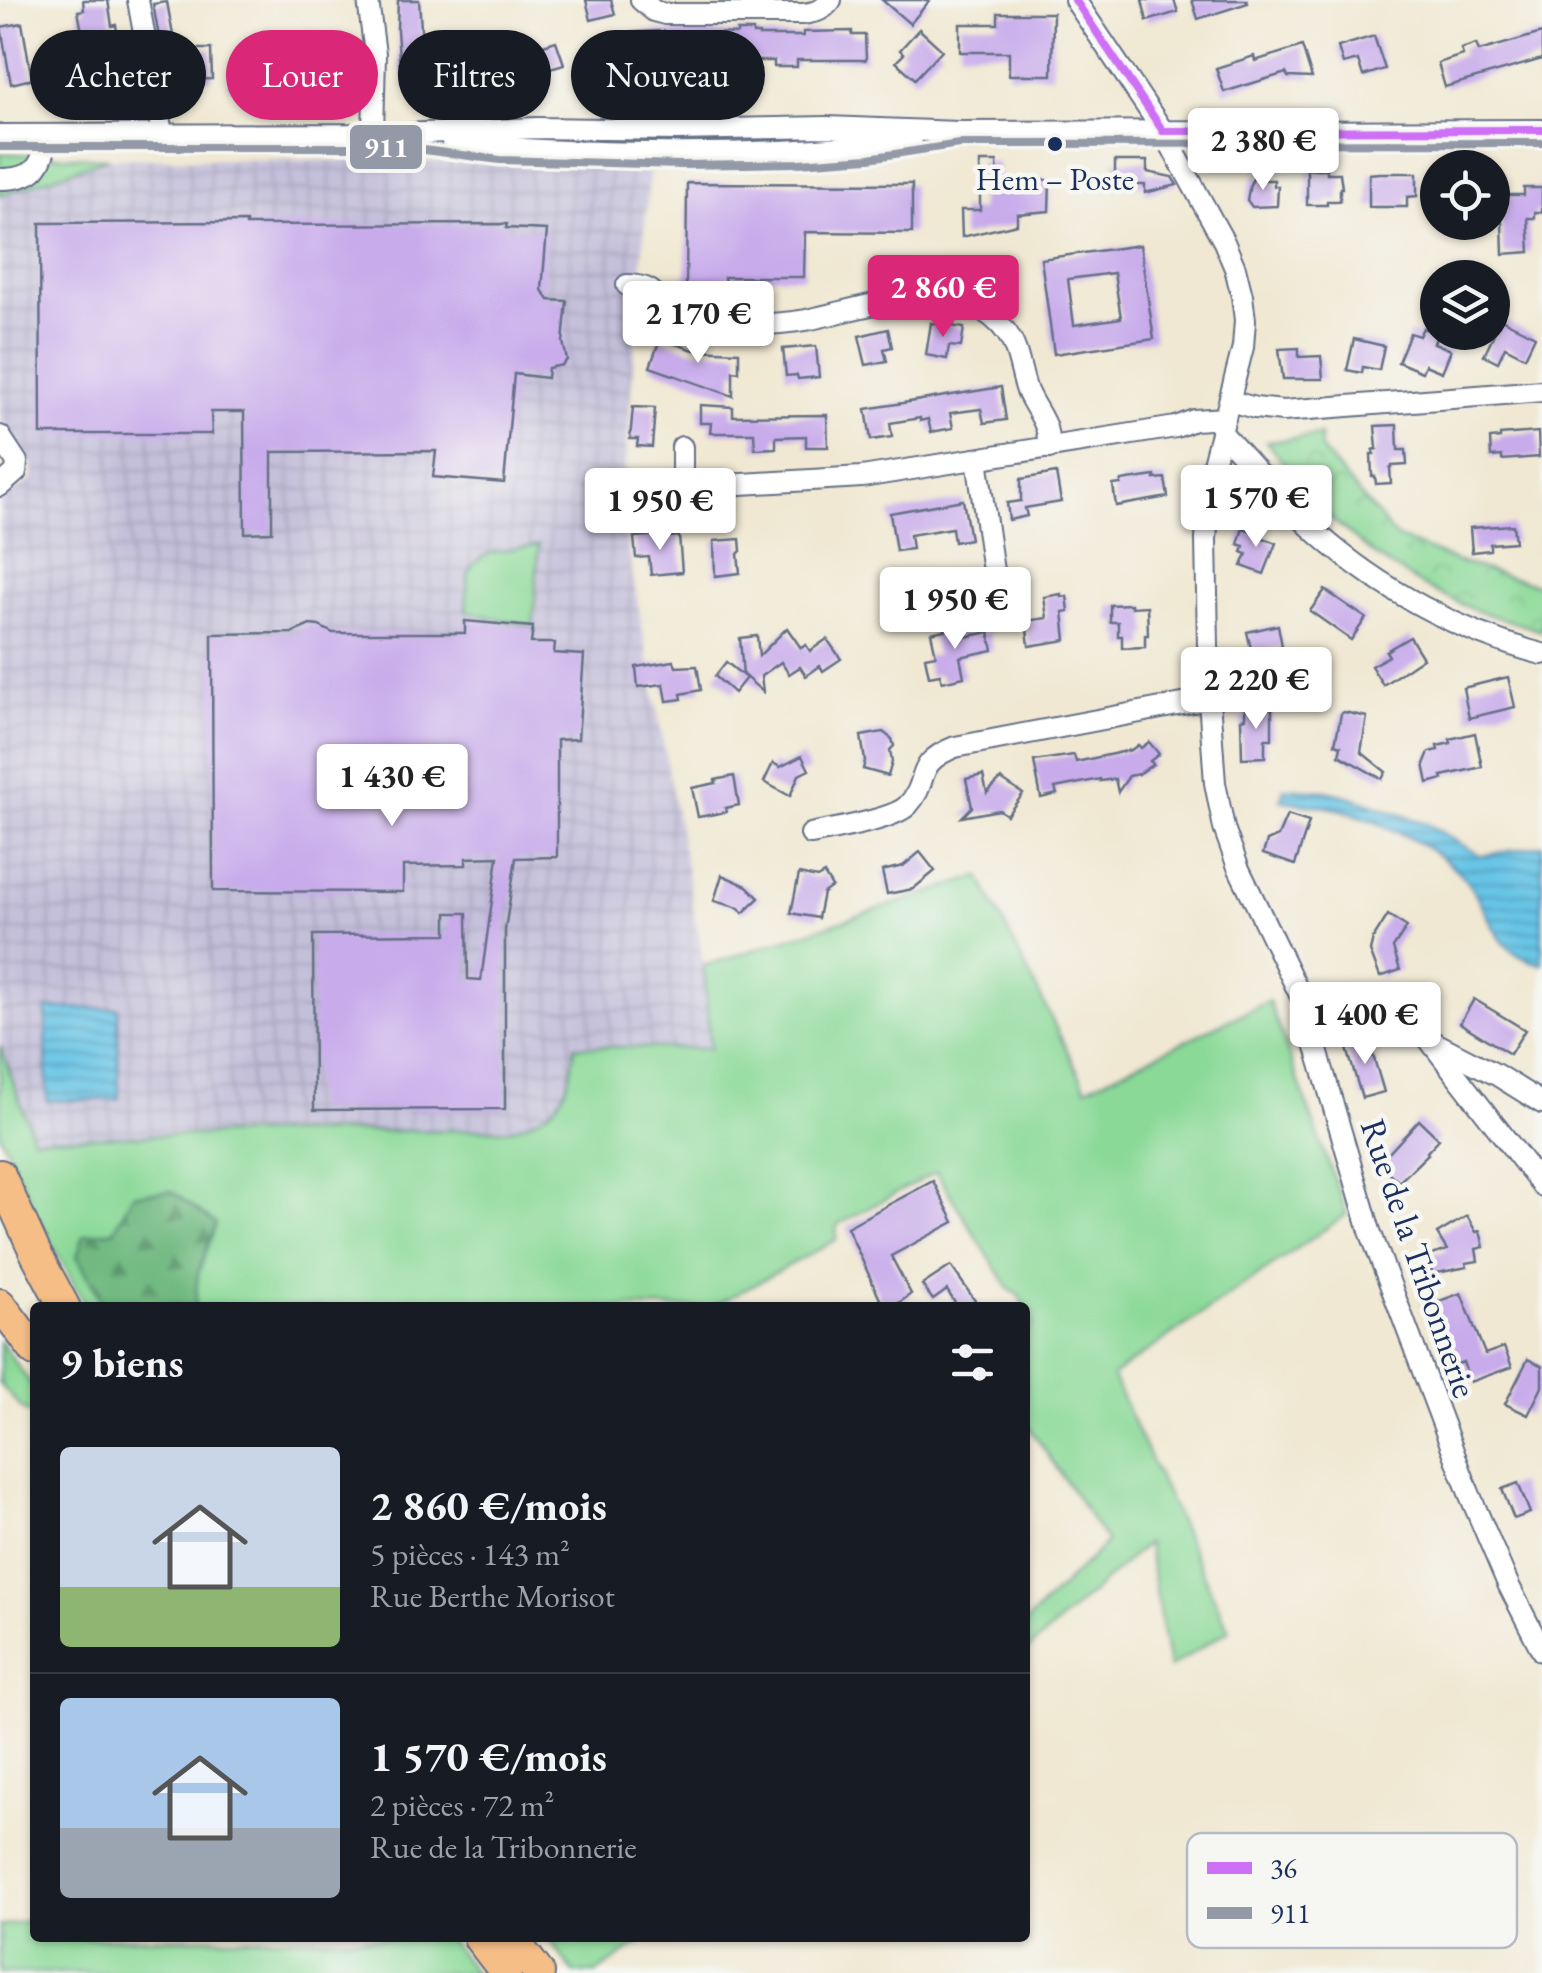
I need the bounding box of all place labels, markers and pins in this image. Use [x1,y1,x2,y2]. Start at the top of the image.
pin: 2 380 € [1171,108,1355,193]
marker: Hem – Poste [1045,134,1065,154]
place label: Hem – Poste [976,158,1134,200]
pin: 2 860 € [851,255,1035,340]
pin: 2 170 € [606,281,790,366]
pin: 1 570 € [1164,465,1348,550]
pin: 1 950 € [568,468,752,553]
pin: 1 950 € [863,567,1047,652]
pin: 2 220 € [1164,647,1348,732]
pin: 1 430 € [300,744,484,829]
pin: 1 400 € [1273,982,1457,1067]

